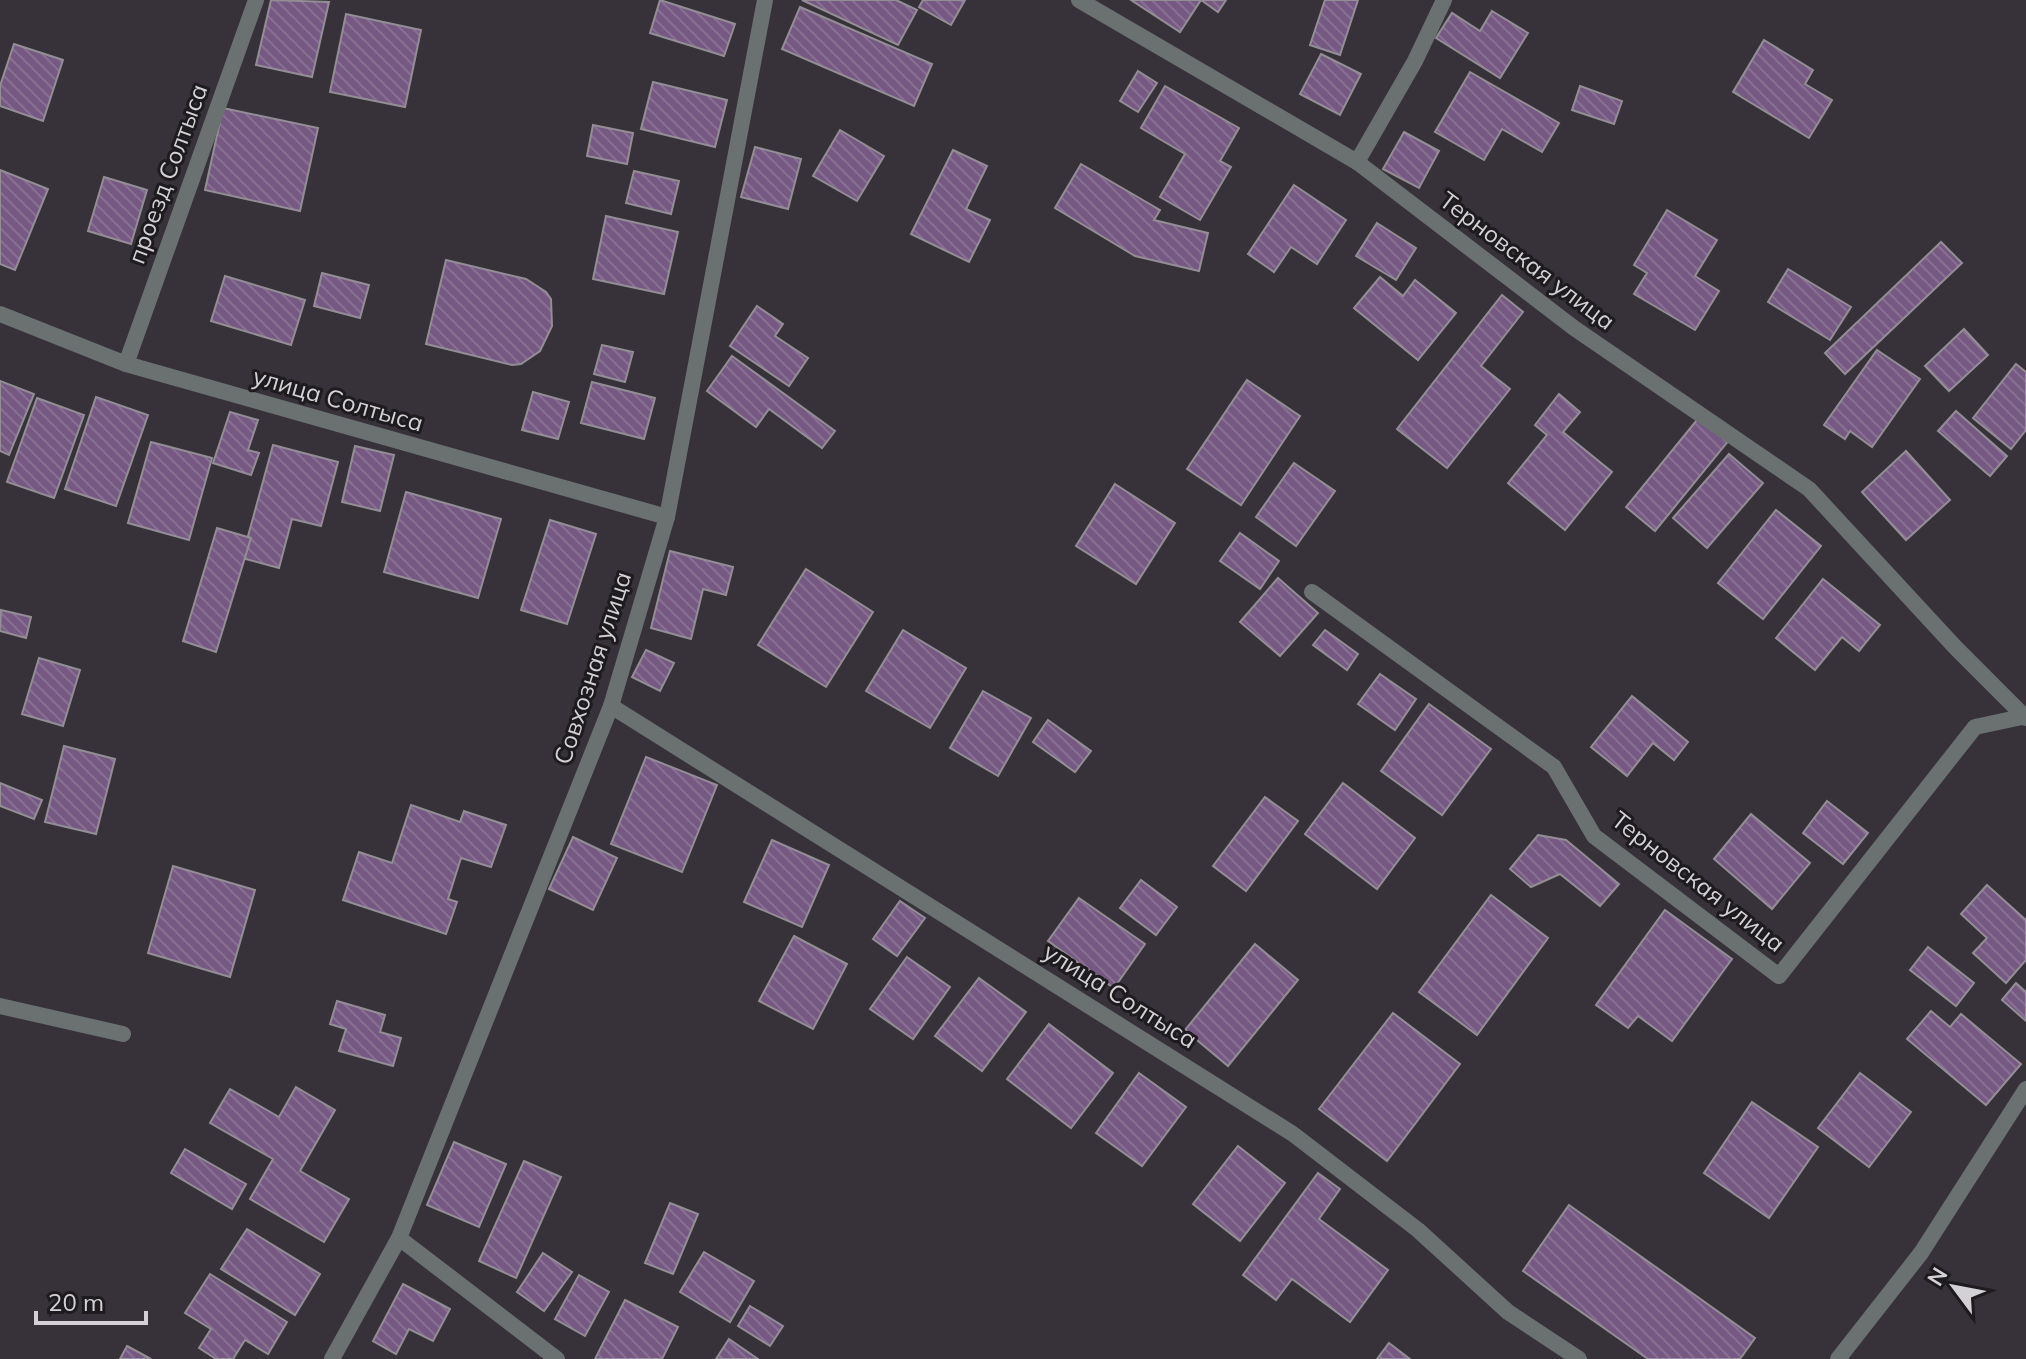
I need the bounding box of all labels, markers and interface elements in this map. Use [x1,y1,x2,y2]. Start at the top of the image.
street label: проезд Солтыса [121,80,213,268]
street label: Терновская улица [1434,185,1621,336]
street label: улица Солтыса [250,360,427,438]
street label: Совхозная улица [547,568,637,768]
street label: Терновская улица [1606,804,1791,958]
street label: улица Солтыса [1038,936,1203,1054]
north arrow [1914,1247,1994,1327]
text: N [1921,1262,1953,1291]
scale bar [36,1275,146,1325]
text: 20 m [48,1287,104,1317]

